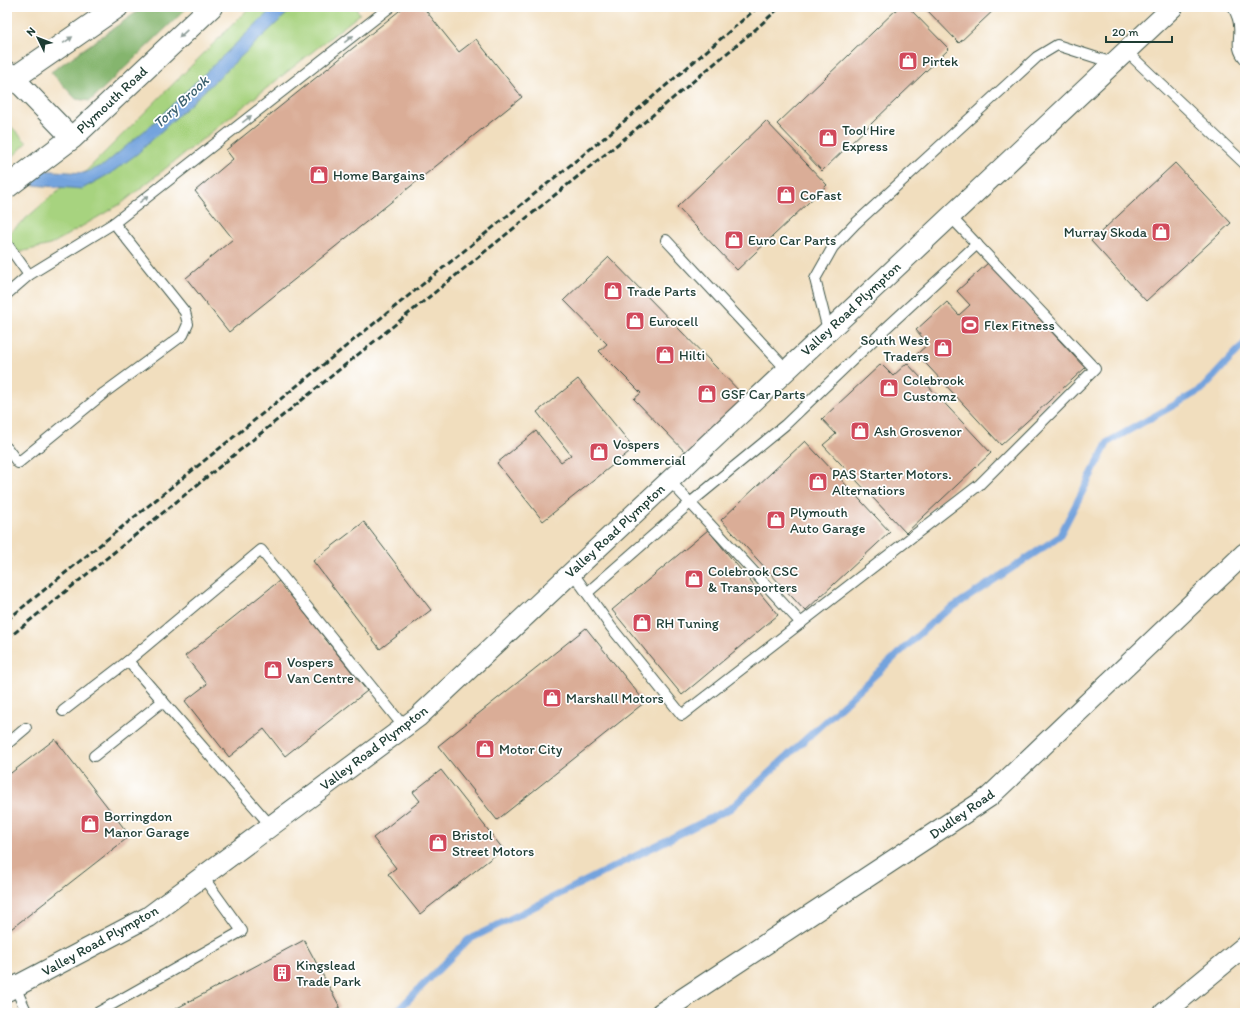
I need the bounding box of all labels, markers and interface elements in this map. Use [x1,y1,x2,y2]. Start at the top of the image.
north arrow [18,18,58,58]
scale bar [1106,18,1172,44]
text: N [24,24,38,39]
text: 20 m [1112,25,1139,39]
one-way arrow [178,29,188,38]
one-way arrow [344,34,355,43]
one-way arrow [63,36,74,44]
shop icon: Pirtek [897,50,919,72]
place label: Pirtek [922,53,959,70]
street label: Plymouth Road [73,62,151,137]
water label: Tory Brook [149,71,213,132]
one-way arrow [241,114,252,123]
place label: Tool Hire Express [842,122,895,155]
shop icon: Tool Hire Express [817,127,839,149]
shop icon: Home Bargains [308,164,330,186]
place label: Home Bargains [333,167,425,184]
shop icon: CoFast [775,184,797,206]
place label: CoFast [800,187,842,204]
one-way arrow [139,194,150,203]
shop icon: Murray Skoda [1150,221,1172,243]
place label: Murray Skoda [1064,224,1148,241]
shop icon: Euro Car Parts [723,229,745,251]
place label: Euro Car Parts [748,232,836,249]
street label: Valley Road Plympton [797,258,905,360]
shop icon: Trade Parts [602,280,624,302]
place label: Trade Parts [627,283,696,300]
shop icon: Eurocell [624,310,646,332]
place label: Eurocell [649,313,698,330]
sports icon: Flex Fitness [959,314,981,336]
place label: Flex Fitness [984,317,1055,334]
place label: South West Traders [860,332,929,365]
shop icon: South West Traders [932,337,954,359]
shop icon: Hilti [654,344,676,366]
place label: Hilti [679,347,705,364]
place label: Colebrook Customz [903,372,965,405]
shop icon: Colebrook Customz [878,377,900,399]
shop icon: GSF Car Parts [696,383,718,405]
place label: GSF Car Parts [721,386,805,403]
shop icon: Ash Grosvenor [849,420,871,442]
place label: Ash Grosvenor [874,423,962,440]
place label: Vospers Commercial [613,436,686,469]
shop icon: Vospers Commercial [588,441,610,463]
place label: PAS Starter Motors. Alternatiors [832,466,952,499]
shop icon: PAS Starter Motors. Alternatiors [807,471,829,493]
street label: Valley Road Plympton [561,480,669,582]
place label: Plymouth Auto Garage [790,504,866,537]
shop icon: Plymouth Auto Garage [765,509,787,531]
place label: Colebrook CSC & Transporters [708,563,798,596]
shop icon: Colebrook CSC & Transporters [683,568,705,590]
shop icon: RH Tuning [631,612,653,634]
place label: RH Tuning [656,615,720,632]
place label: Vospers Van Centre [287,654,354,687]
shop icon: Vospers Van Centre [262,659,284,681]
shop icon: Marshall Motors [541,687,563,709]
place label: Marshall Motors [566,690,664,707]
street label: Valley Road Plympton [317,702,431,794]
shop icon: Motor City [474,738,496,760]
place label: Motor City [499,741,563,758]
street label: Dudley Road [926,785,998,843]
place label: Borringdon Manor Garage [104,808,190,841]
shop icon: Borringdon Manor Garage [79,813,101,835]
place label: Bristol Street Motors [452,827,534,860]
shop icon: Bristol Street Motors [427,832,449,854]
street label: Valley Road Plympton [39,902,161,980]
place label: Kingslead Trade Park [296,957,362,990]
building icon: Kingslead Trade Park [271,962,293,984]

